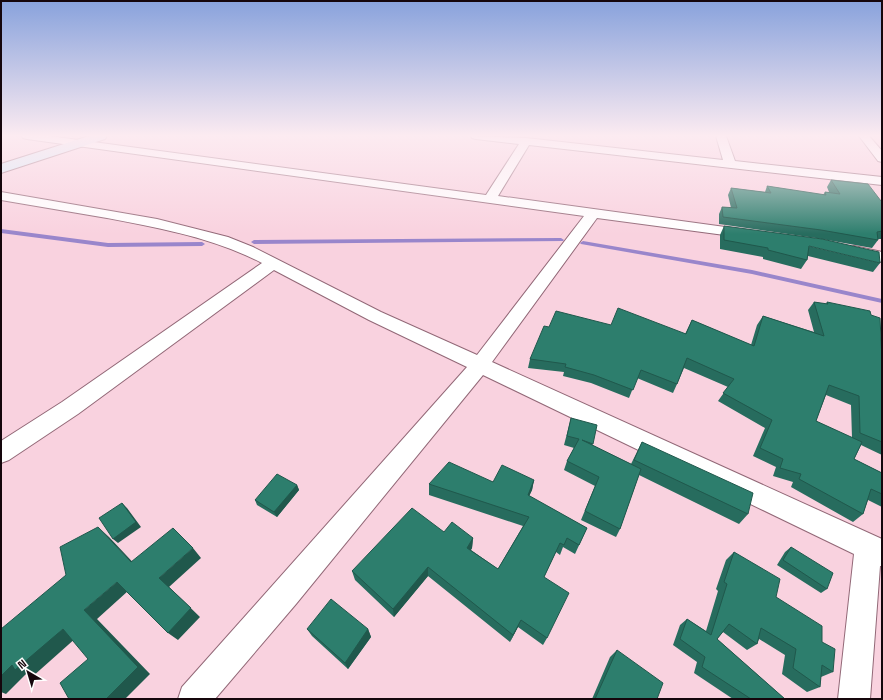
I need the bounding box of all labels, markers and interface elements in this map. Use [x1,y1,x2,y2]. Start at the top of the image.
north arrow [8,652,48,692]
text: N [15,656,29,672]

